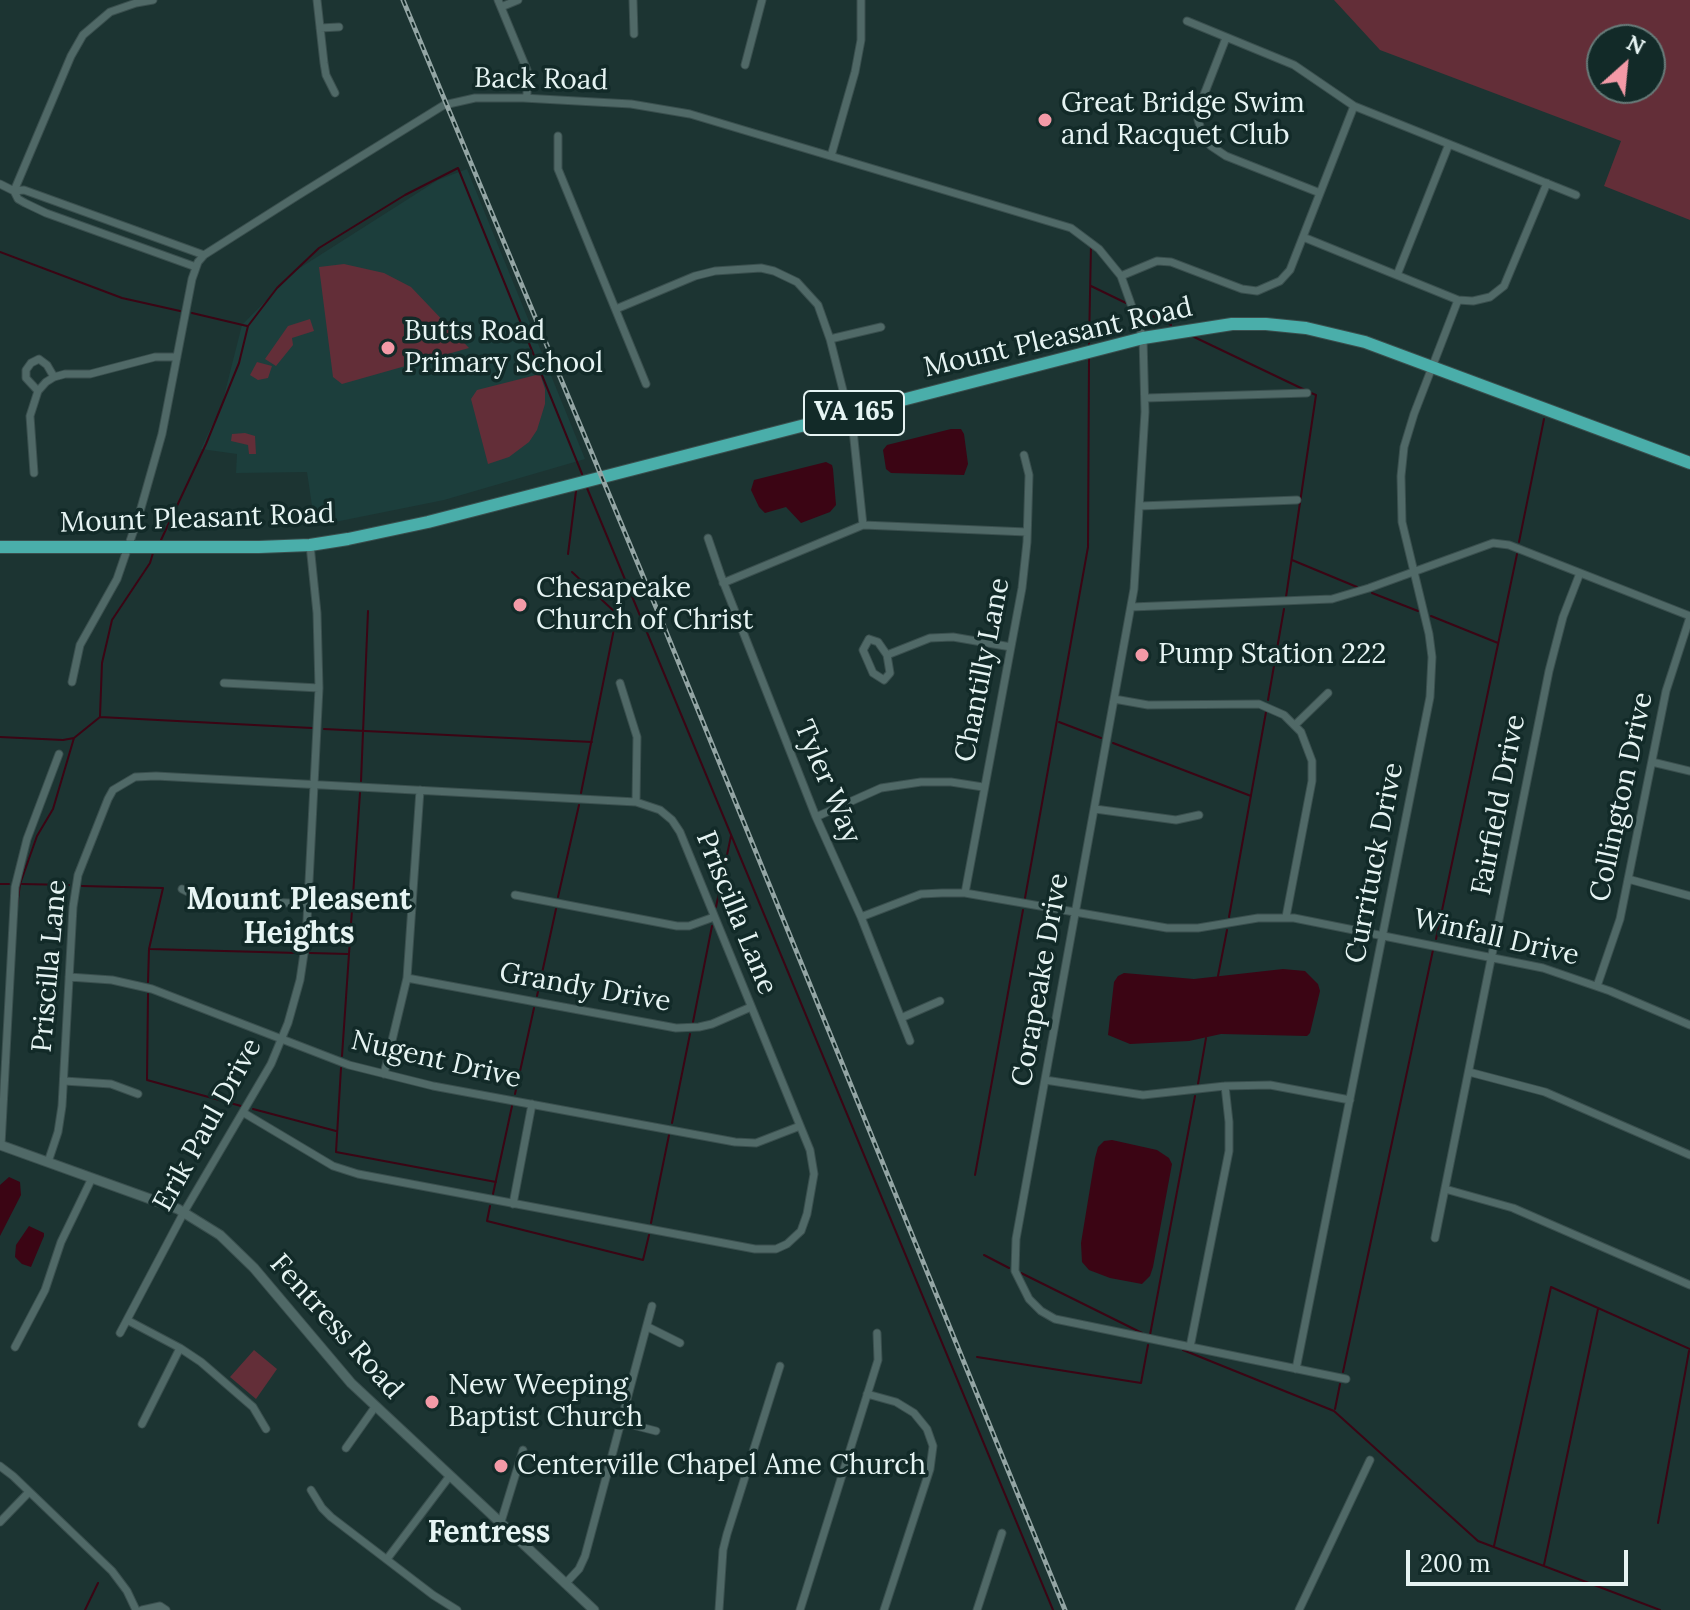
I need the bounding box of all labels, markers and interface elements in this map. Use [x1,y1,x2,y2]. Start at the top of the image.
north arrow [1586,24,1666,104]
text: N [1622,28,1650,61]
street label: Back Road [474,62,608,98]
place label: Great Bridge Swim and Racquet Club [1061,87,1305,153]
marker: Great Bridge Swim and Racquet Club [1036,111,1054,129]
street label: Mount Pleasant Road [920,291,1196,385]
place label: Butts Road Primary School [404,315,603,381]
marker: Butts Road Primary School [379,339,397,357]
road number: VA 165 [804,391,904,435]
street label: Mount Pleasant Road [59,497,335,541]
place label: Chesapeake Church of Christ [536,572,753,638]
street label: Chantilly Lane [949,575,1017,765]
marker: Chesapeake Church of Christ [511,596,529,614]
place label: Pump Station 222 [1158,638,1386,672]
marker: Pump Station 222 [1133,646,1151,664]
street label: Collington Drive [1583,689,1661,905]
street label: Fairfield Drive [1465,712,1533,898]
street label: Tyler Way [786,715,868,849]
street label: Currituck Drive [1339,760,1411,966]
street label: Priscilla Lane [688,826,784,1000]
street label: Corapeake Drive [1006,871,1076,1089]
street label: Priscilla Lane [26,878,74,1054]
district label: Mount Pleasent Heights [186,882,412,952]
street label: Winfall Drive [1410,903,1582,973]
street label: Grandy Drive [497,956,673,1020]
street label: Nugent Drive [348,1024,524,1096]
street label: Erik Paul Drive [147,1033,269,1217]
street label: Fentress Road [262,1248,410,1406]
place label: New Weeping Baptist Church [448,1369,643,1435]
marker: New Weeping Baptist Church [423,1393,441,1411]
place label: Centerville Chapel Ame Church [517,1449,926,1483]
marker: Centerville Chapel Ame Church [492,1457,510,1475]
district label: Fentress [428,1515,550,1551]
scale bar [1410,1534,1632,1584]
text: 200 m [1420,1548,1490,1579]

